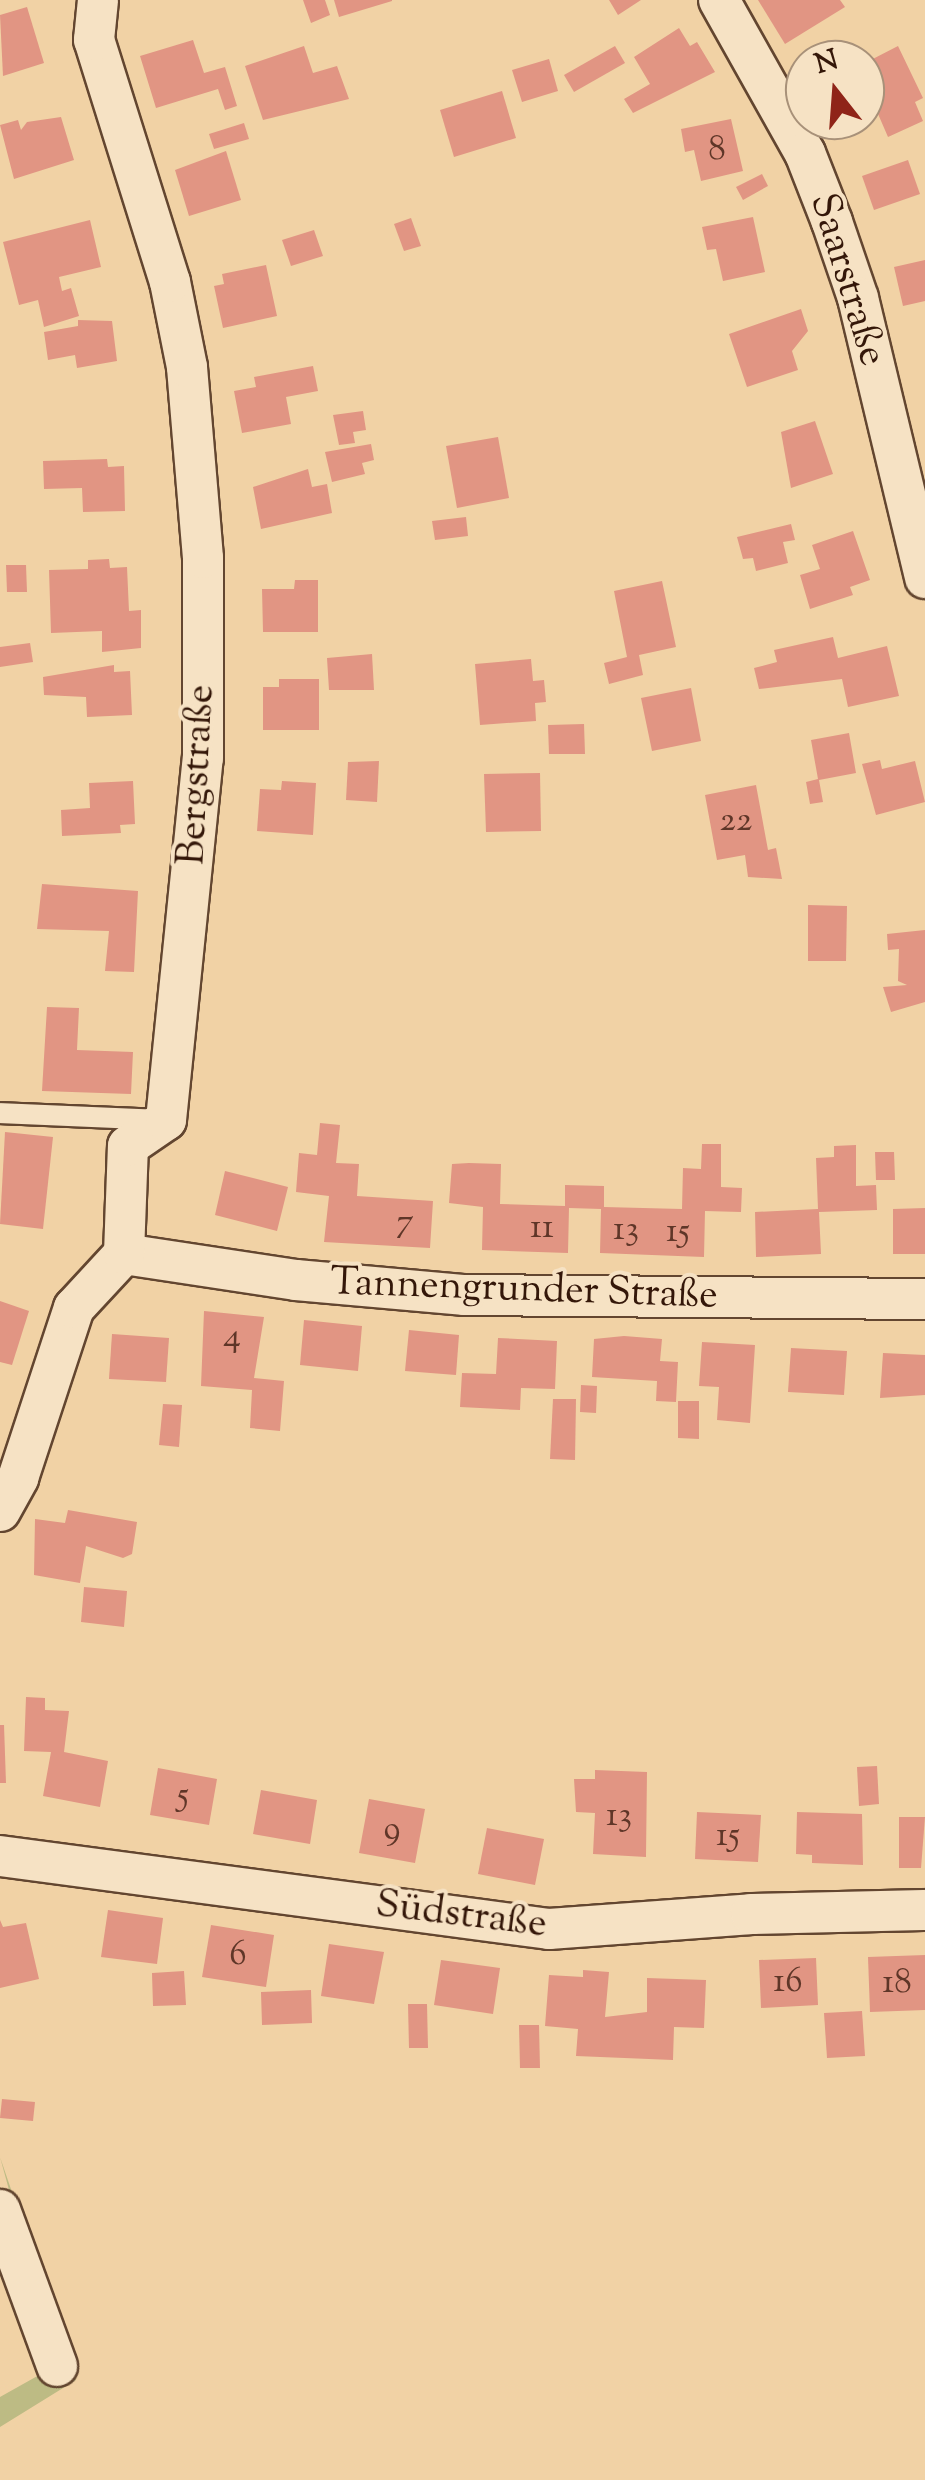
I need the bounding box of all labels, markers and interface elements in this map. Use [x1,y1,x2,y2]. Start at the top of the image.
north arrow [785,40,885,140]
text: N [810,41,843,86]
house number: 8 [708,130,726,172]
street label: Saarstraße [797,188,895,372]
street label: Bergstraße [169,683,227,867]
house number: 22 [720,801,752,843]
house number: 7 [396,1202,414,1244]
house number: 11 [530,1208,554,1250]
house number: 13 [613,1210,639,1252]
house number: 15 [666,1212,690,1254]
street label: Tannengrunder Straße [329,1260,719,1322]
house number: 4 [223,1317,241,1359]
house number: 5 [177,1776,189,1818]
house number: 13 [606,1796,632,1838]
house number: 9 [383,1810,401,1852]
house number: 15 [716,1816,740,1858]
street label: Südstraße [373,1882,549,1950]
house number: 6 [229,1935,247,1977]
house number: 16 [773,1962,803,2004]
house number: 18 [882,1963,912,2005]

